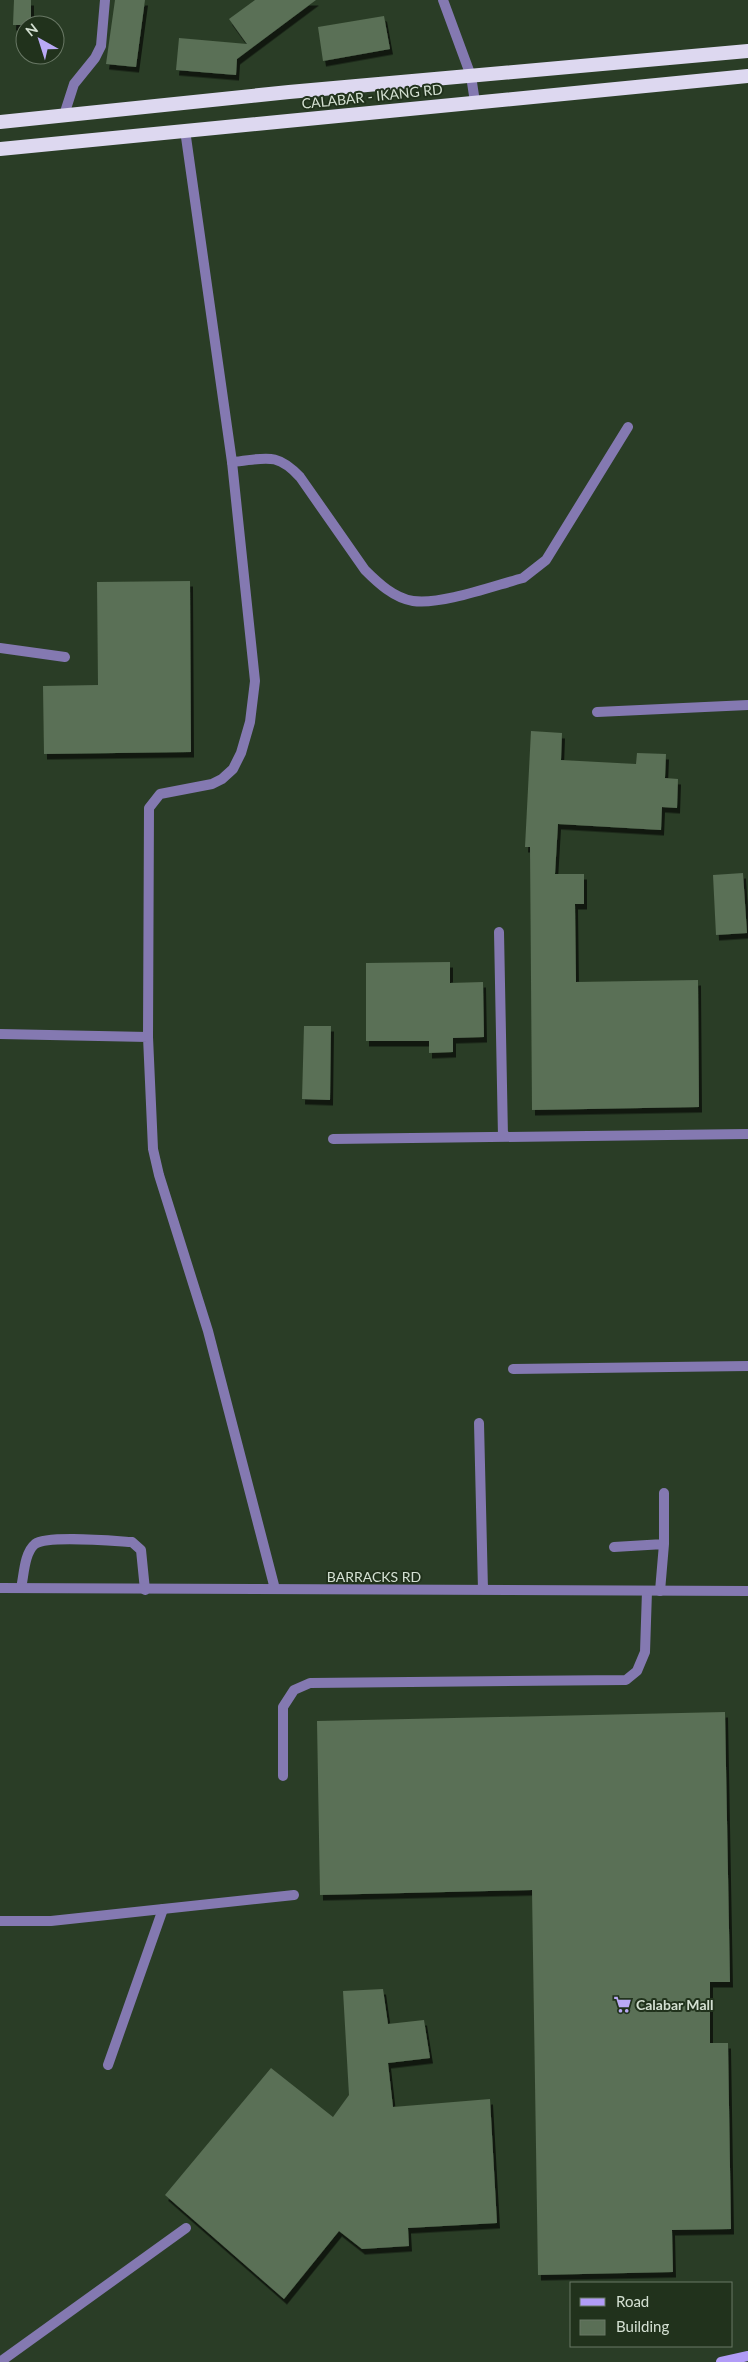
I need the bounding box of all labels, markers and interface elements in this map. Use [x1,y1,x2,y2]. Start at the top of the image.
north arrow [15,15,65,65]
text: N [22,20,41,40]
street label: CALABAR - IKANG RD [301,80,443,112]
street label: BARRACKS RD [327,1568,421,1585]
supermarket icon: Calabar Mall [612,1994,632,2014]
place label: Calabar Mall [636,1996,713,2013]
legend [570,2282,733,2347]
text: Road [616,2292,649,2310]
text: Building [616,2317,669,2335]

